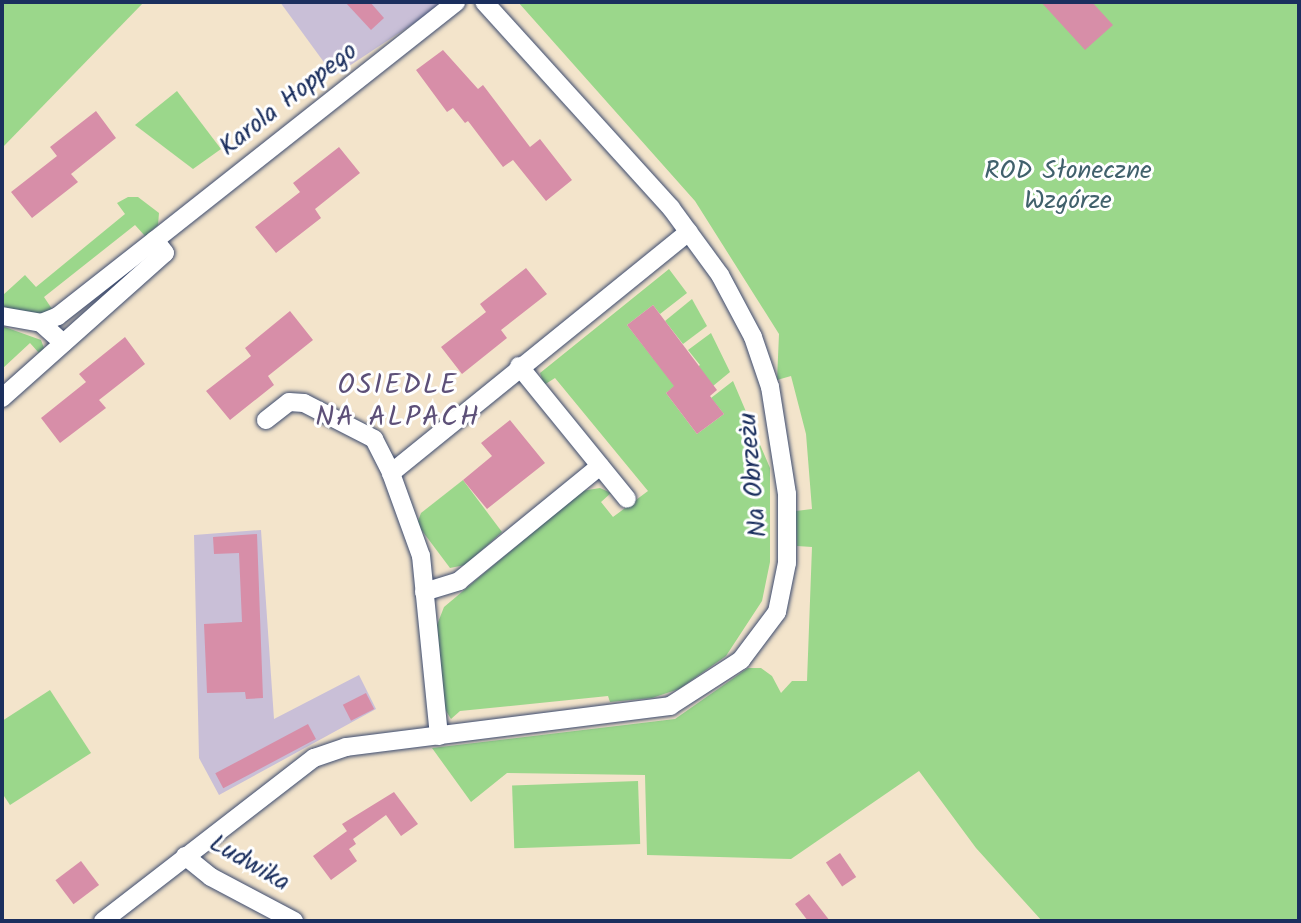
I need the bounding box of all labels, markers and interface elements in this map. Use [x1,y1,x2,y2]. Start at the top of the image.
street label: Karola Hoppego [214,36,364,164]
park label: ROD Słoneczne Wzgórze [984,156,1152,218]
district label: OSIEDLE NA ALPACH [315,369,481,435]
street label: Na Obrzeżu [733,411,775,539]
street label: Ludwika [203,829,295,899]

